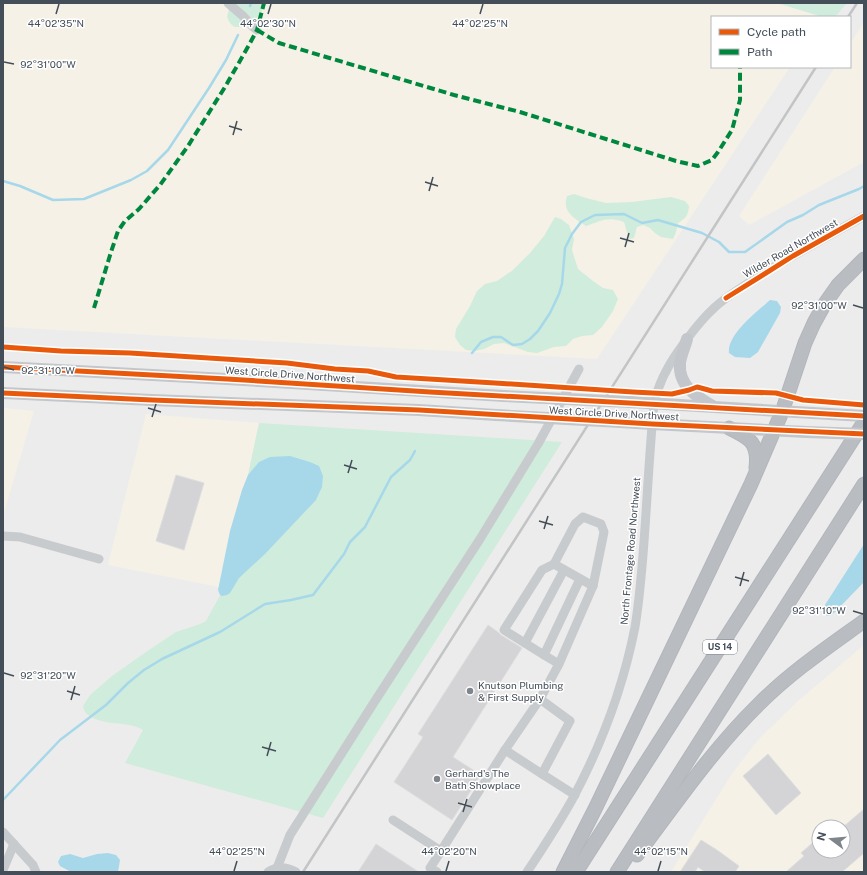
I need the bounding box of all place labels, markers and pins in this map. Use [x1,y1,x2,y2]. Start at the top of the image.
place label: Knutson Plumbing & First Supply [478,679,563,703]
marker: Knutson Plumbing & First Supply [465,686,475,696]
place label: Gerhard's The Bath Showplace [445,767,521,791]
marker: Gerhard's The Bath Showplace [432,774,442,784]

